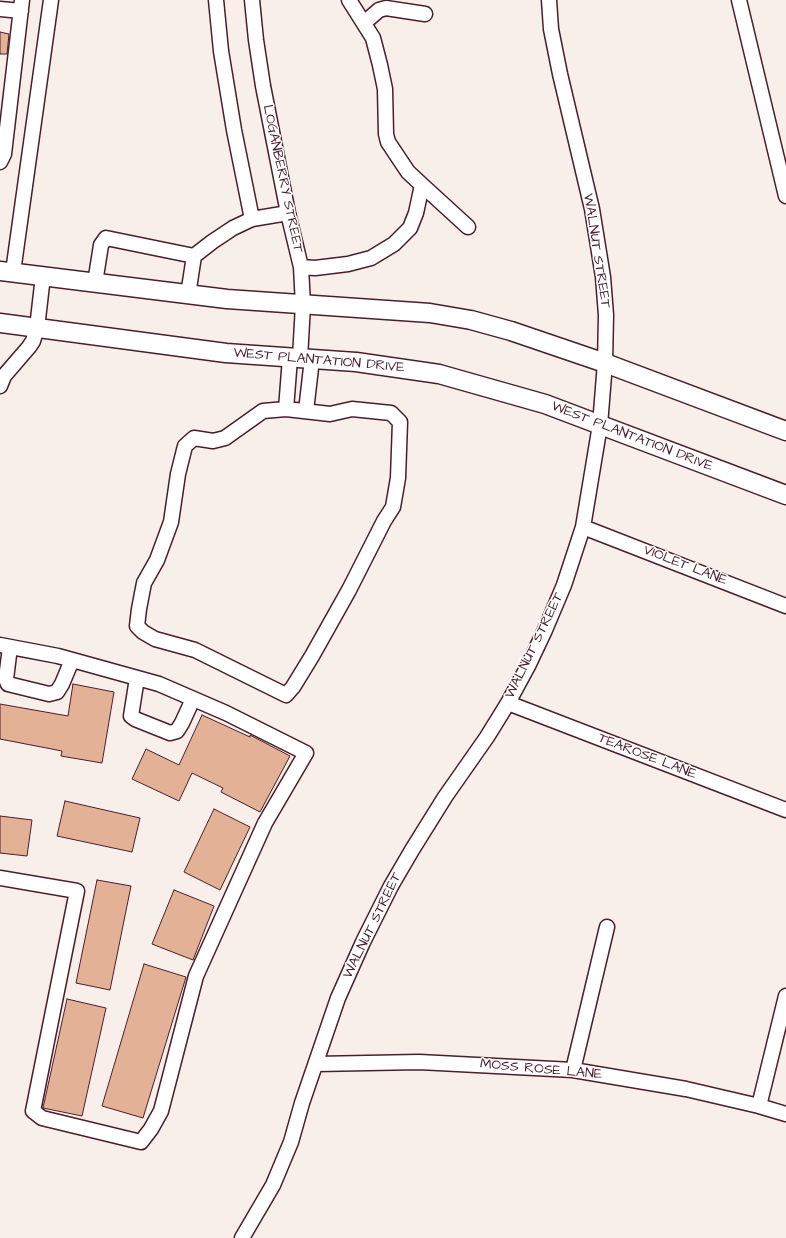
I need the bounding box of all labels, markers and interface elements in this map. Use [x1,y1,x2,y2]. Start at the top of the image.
street label: LOGANBERRY STREET [258,104,306,254]
street label: WALNUT STREET [579,193,613,309]
street label: WEST PLANTATION DRIVE [233,345,405,377]
street label: WEST PLANTATION DRIVE [549,398,715,476]
street label: VIOLET LANE [641,542,729,590]
street label: WALNUT STREET [502,590,568,702]
street label: TEAROSE LANE [595,731,699,783]
street label: WALNUT STREET [340,870,406,982]
street label: MOSS ROSE LANE [479,1056,603,1084]

